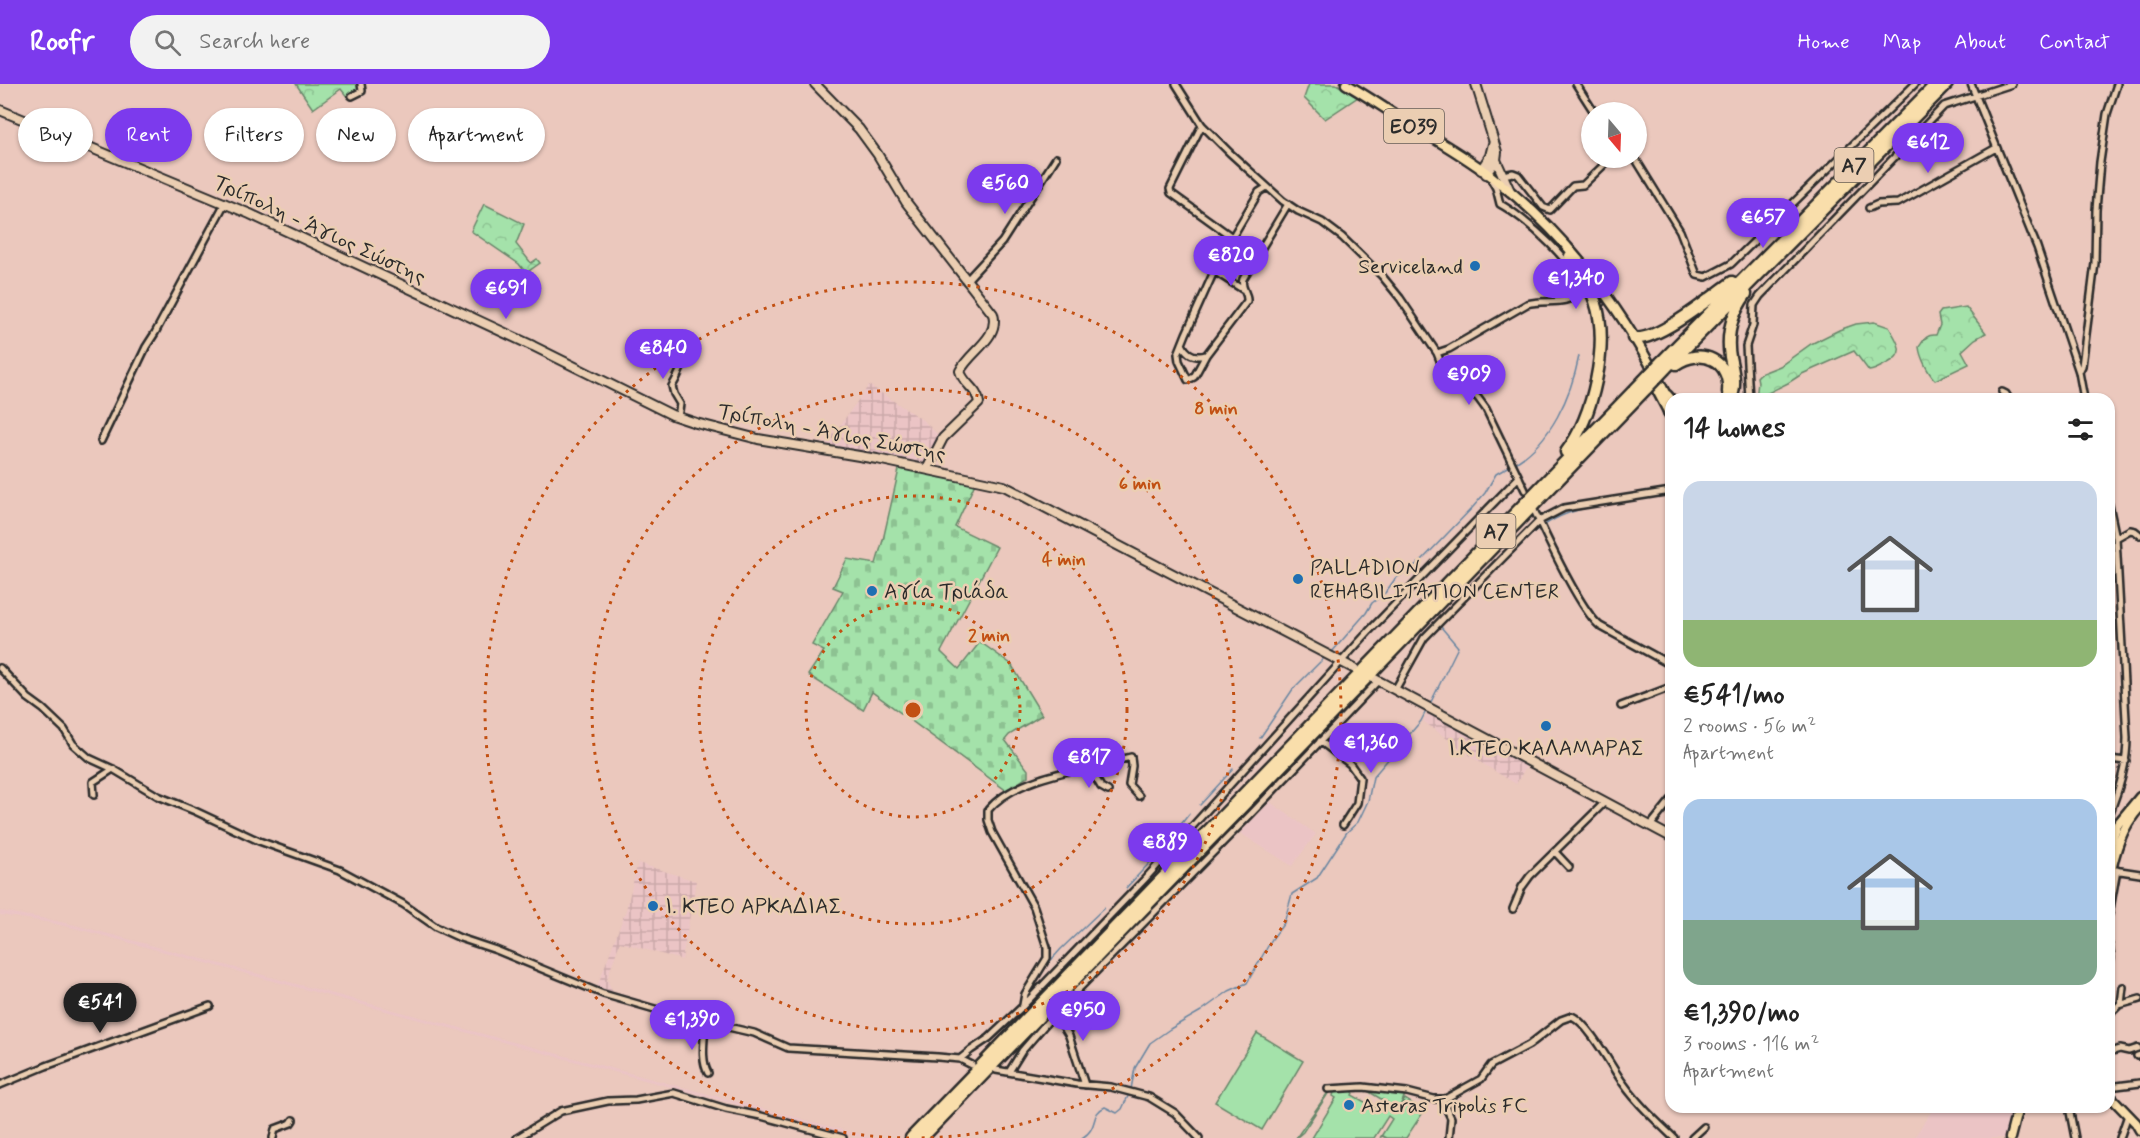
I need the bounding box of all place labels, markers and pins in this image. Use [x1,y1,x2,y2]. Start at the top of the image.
pin: €612 [1892,123,1964,174]
pin: €560 [969,164,1041,215]
pin: €657 [1727,198,1799,249]
pin: €820 [1195,236,1267,287]
place label: Serviceland [1358,253,1463,281]
marker: Serviceland [1468,259,1482,273]
pin: €1,340 [1527,259,1625,310]
pin: €691 [470,269,542,320]
pin: €840 [627,329,699,380]
pin: €909 [1433,355,1505,406]
place label: PALLADION REHABILITATION CENTER [1310,554,1559,606]
marker: PALLADION REHABILITATION CENTER [1291,572,1305,586]
place label: Αγία Τριάδα [884,578,1009,606]
marker: Αγία Τριάδα [865,584,879,598]
centre of rings [903,700,923,720]
marker: Ι.ΚΤΕΟ ΚΑΛΑΜΑΡΑΣ [1539,719,1553,733]
pin: €1,360 [1322,723,1420,774]
place label: Ι.ΚΤΕΟ ΚΑΛΑΜΑΡΑΣ [1448,735,1644,763]
pin: €817 [1053,738,1125,789]
pin: €889 [1129,823,1201,874]
place label: Ι. ΚΤΕΟ ΑΡΚΑΔΙΑΣ [665,893,841,921]
marker: Ι. ΚΤΕΟ ΑΡΚΑΔΙΑΣ [646,899,660,913]
pin: €541 [64,983,136,1034]
pin: €950 [1047,991,1119,1042]
pin: €1,390 [643,1000,741,1051]
place label: Asteras Tripolis FC [1361,1092,1528,1120]
marker: Asteras Tripolis FC [1342,1098,1356,1112]

